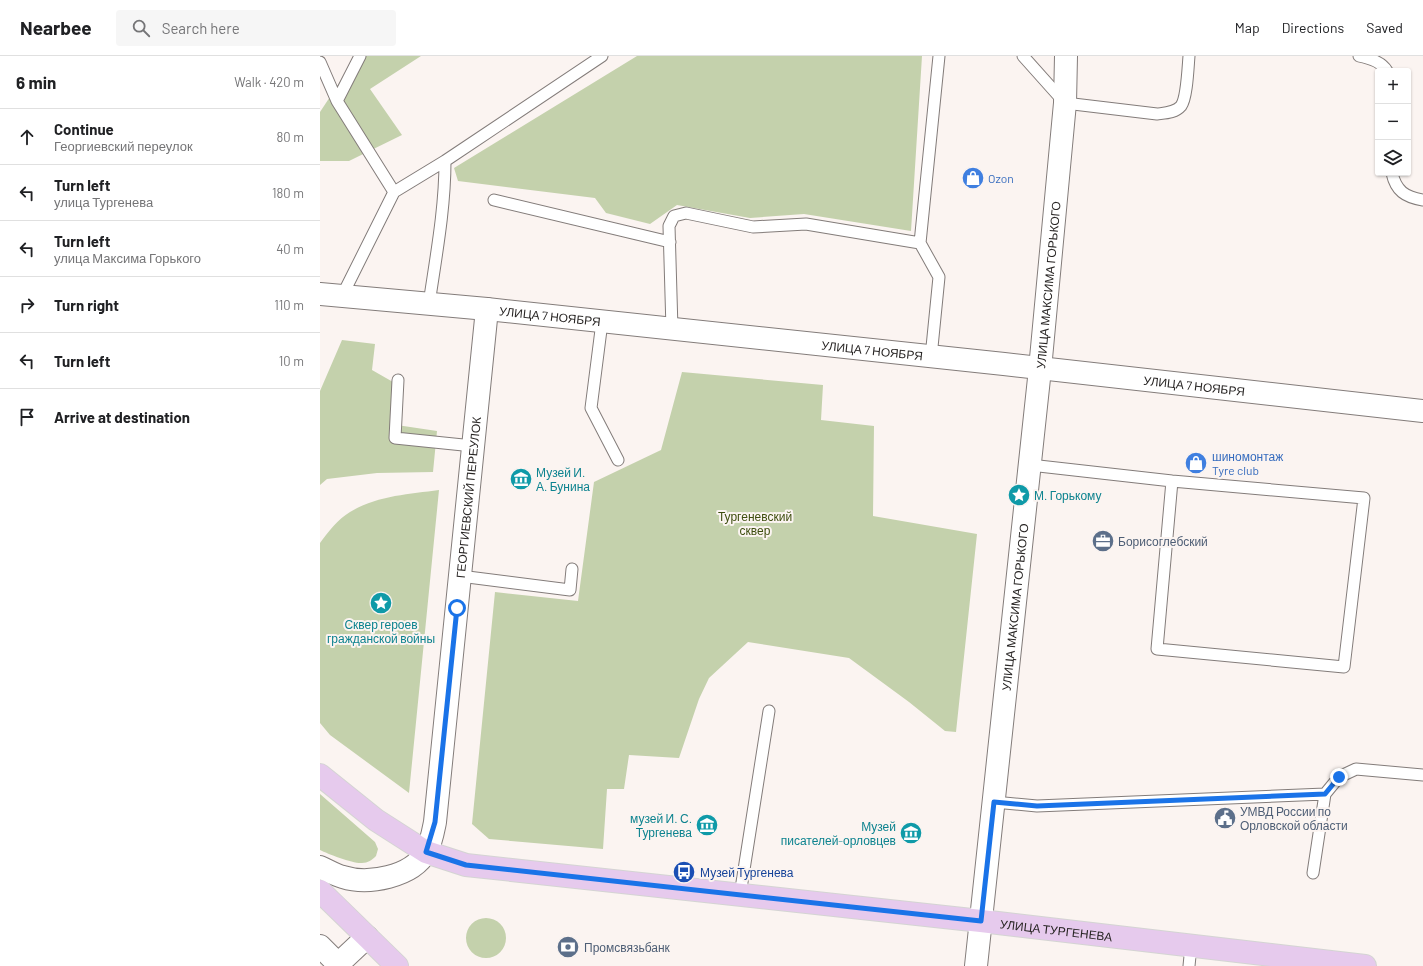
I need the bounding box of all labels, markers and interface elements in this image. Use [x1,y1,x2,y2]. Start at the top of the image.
search box [116,10,396,46]
text: Nearbee [20,16,92,39]
icon: search [130,17,152,39]
text: Search here [162,19,240,37]
text: Map [1235,19,1260,36]
text: Directions [1282,19,1344,36]
text: Saved [1366,19,1403,36]
map controls [1375,68,1411,176]
button: + [1375,68,1411,104]
text: 6 min [16,72,56,92]
text: Walk · 420 m [234,74,304,90]
button: − [1375,104,1411,140]
text: Continue [54,120,114,138]
icon: ahead [16,126,38,148]
text: 80 m [277,129,304,145]
text: Георгиевский переулок [54,138,193,154]
button: layers [1375,140,1411,176]
shop icon: Ozon [960,165,986,191]
place label: Ozon [988,171,1014,185]
text: Turn left [54,176,110,194]
icon: left [16,182,38,204]
text: 180 m [272,185,304,201]
text: улица Тургенева [54,194,153,210]
street label: УЛИЦА МАКСИМА ГОРЬКОГО [1033,200,1063,369]
text: Turn left [54,232,110,250]
icon: left [16,238,38,260]
text: 40 m [276,241,304,257]
text: улица Максима Горького [54,250,201,266]
icon: right [16,294,38,316]
text: Turn right [54,296,119,314]
text: 110 m [274,297,304,313]
street label: УЛИЦА 7 НОЯБРЯ [499,303,601,328]
street label: УЛИЦА 7 НОЯБРЯ [821,338,924,362]
icon: left [16,350,38,372]
text: Turn left [54,352,110,370]
text: 10 m [279,353,304,369]
street label: УЛИЦА 7 НОЯБРЯ [1143,373,1246,398]
icon: arrive [16,406,38,428]
text: Arrive at destination [54,408,190,426]
street label: ГЕОРГИЕВСКИЙ ПЕРЕУЛОК [453,416,483,579]
place label: шиномонтаж Tyre club [1212,449,1283,477]
shop icon: шиномонтаж Tyre club [1183,450,1209,476]
place label: Музей И. А. Бунина [536,465,590,494]
museum icon: Музей И. А. Бунина [508,466,534,492]
place icon: М. Горькому [1006,482,1032,508]
place label: М. Горькому [1034,488,1101,503]
park label: Тургеневский сквер [718,509,792,538]
street label: УЛИЦА МАКСИМА ГОРЬКОГО [999,523,1030,691]
office icon: Борисоглебский [1090,528,1116,554]
place label: Борисоглебский [1118,534,1208,549]
place icon: Сквер героев гражданской войны [368,590,394,616]
route start [448,599,466,617]
place label: Сквер героев гражданской войны [327,617,435,646]
route end [1330,768,1348,786]
place label: УМВД России по Орловской области [1240,804,1348,833]
public building icon: УМВД России по Орловской области [1212,805,1238,831]
place label: музей И. С. Тургенева [630,811,692,840]
museum icon: музей И. С. Тургенева [694,812,720,838]
place label: Музей писателей-орловцев [781,819,896,848]
museum icon: Музей писателей-орловцев [898,820,924,846]
bus stop icon: Музей Тургенева [671,859,697,885]
place label: Музей Тургенева [700,865,794,880]
street label: УЛИЦА ТУРГЕНЕВА [999,916,1113,943]
bank icon: Промсвязьбанк [555,934,581,960]
place label: Промсвязьбанк [584,940,671,955]

